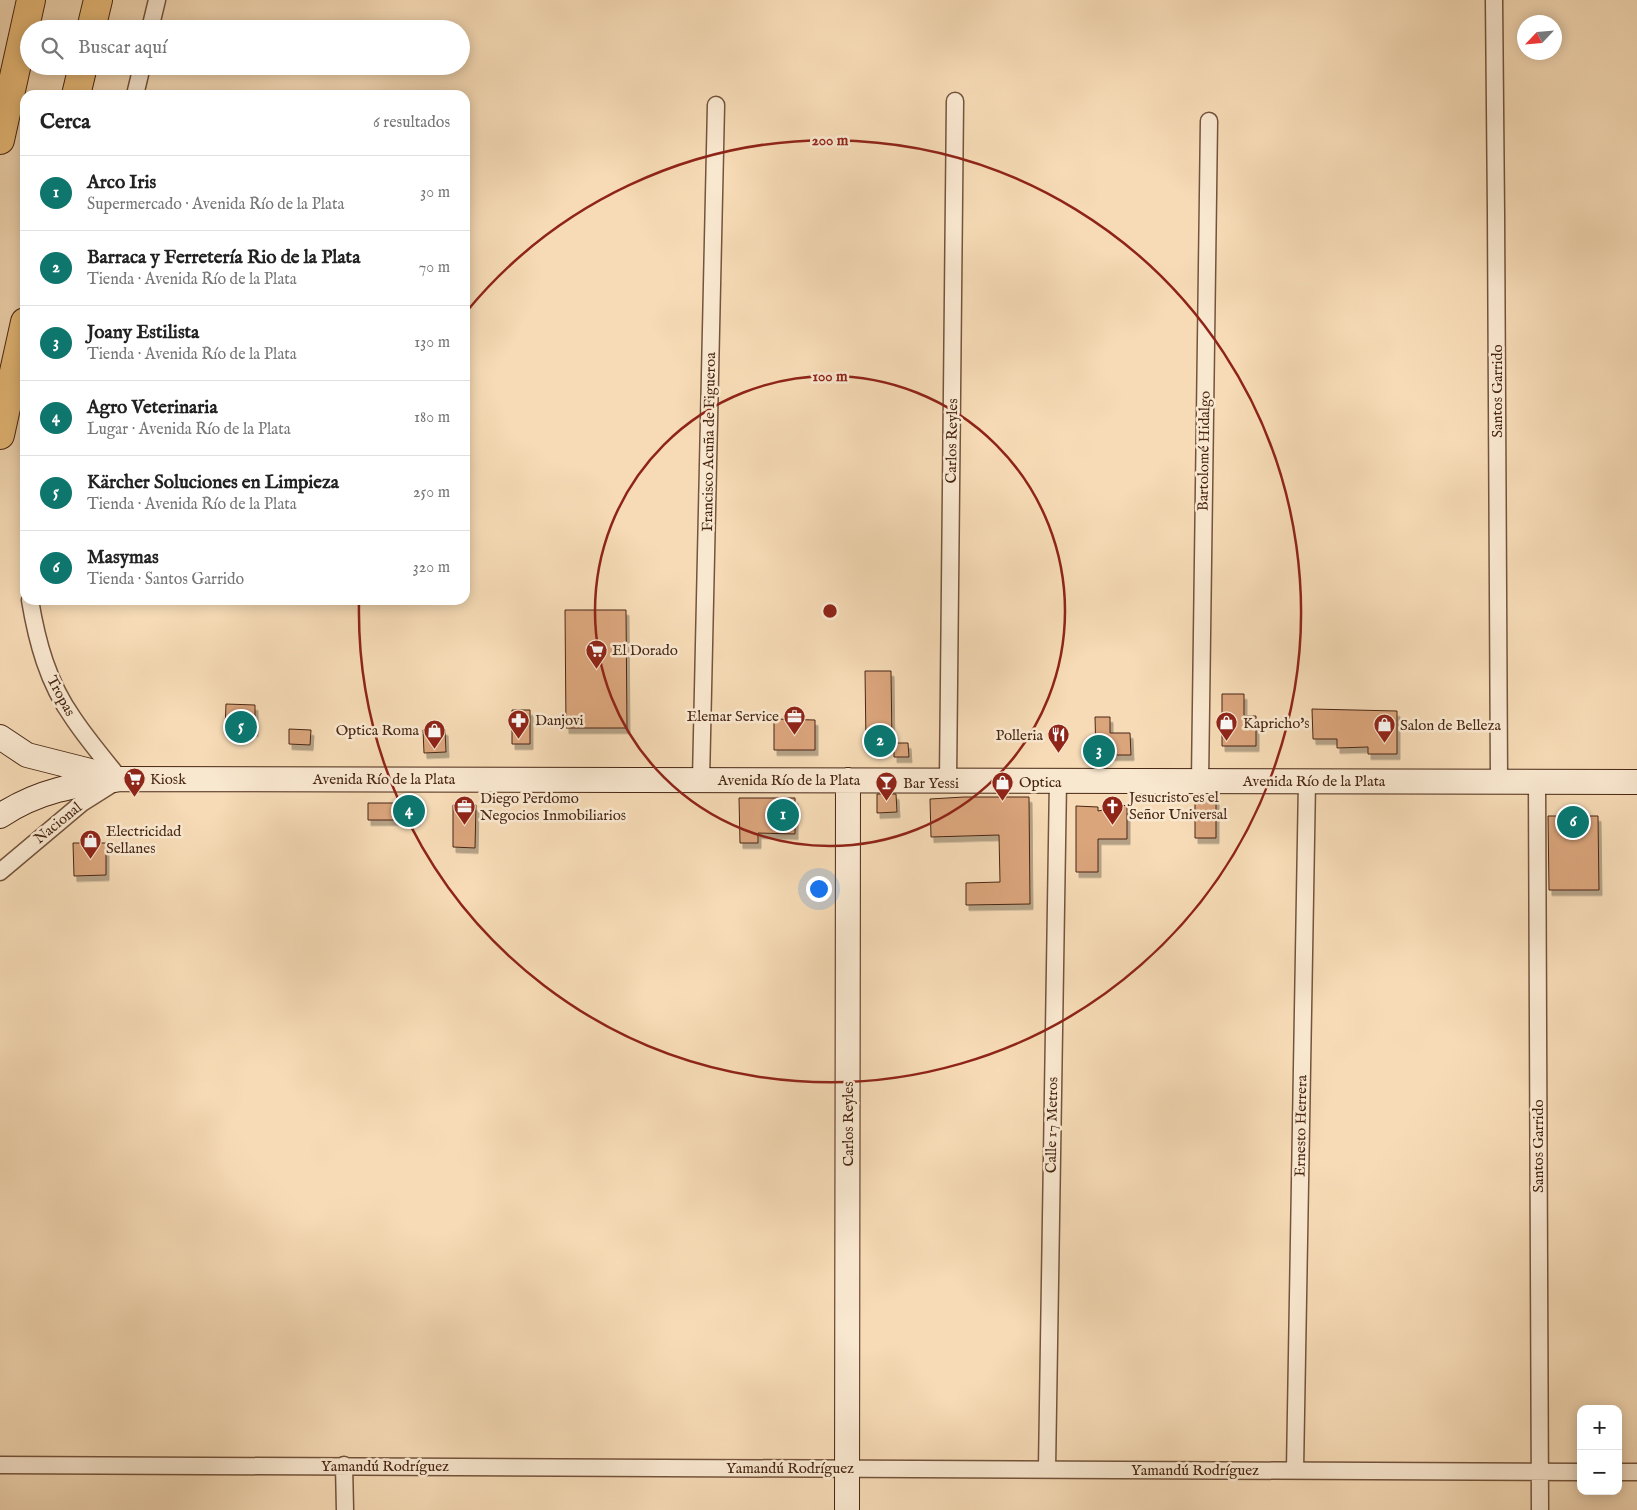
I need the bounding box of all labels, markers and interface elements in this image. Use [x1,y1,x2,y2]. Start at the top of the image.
north arrow [1517,15,1562,60]
search box [20,20,470,75]
icon: search [38,34,66,62]
text: Buscar aquí [78,36,167,60]
text: Cerca [40,109,90,136]
text: 6 resultados [373,113,450,133]
text: 200 m [812,131,849,150]
text: Arco Iris [87,171,156,195]
text: 1 [53,183,59,203]
text: 30 m [420,183,450,203]
text: Supermercado · Avenida Río de la Plata [87,195,344,215]
text: Barraca y Ferretería Rio de la Plata [87,246,360,270]
text: 2 [52,258,60,278]
text: 70 m [419,258,450,278]
text: Tienda · Avenida Río de la Plata [87,270,297,290]
text: Joany Estilista [87,321,199,345]
text: 3 [53,333,59,353]
text: 130 m [414,333,450,353]
street label: Santos Garrido [1488,344,1507,438]
text: Tienda · Avenida Río de la Plata [87,345,297,365]
street label: Francisco Acuña de Figueroa [698,352,720,532]
text: 100 m [812,367,848,386]
street label: Bartolomé Hidalgo [1193,391,1215,511]
text: Agro Veterinaria [87,396,218,420]
street label: Carlos Reyles [942,398,962,484]
text: 4 [52,408,60,428]
text: 180 m [414,408,450,428]
text: Lugar · Avenida Río de la Plata [87,420,291,440]
text: Kärcher Soluciones en Limpieza [87,471,339,495]
text: 5 [53,483,59,503]
text: 250 m [413,483,450,503]
text: Tienda · Avenida Río de la Plata [87,495,297,515]
text: Masymas [87,546,159,570]
text: 6 [53,558,59,578]
text: 320 m [413,558,450,578]
text: Tienda · Santos Garrido [87,570,244,590]
centre of rings [821,602,839,620]
supermarket icon: El Dorado [584,638,608,669]
place label: El Dorado [612,641,678,660]
street label: Tropas [42,672,80,720]
office icon: Elemar Service [783,704,807,735]
place label: Elemar Service [687,707,779,726]
pin: 5 [225,708,257,746]
pharmacy icon: Danjovi [507,708,531,739]
place label: Danjovi [535,711,584,730]
shop icon: Kapricho's [1215,711,1239,742]
shop icon: Salon de Belleza [1372,713,1396,744]
place label: Kapricho's [1243,714,1310,733]
place label: Salon de Belleza [1400,716,1501,735]
shop icon: Optica Roma [423,718,447,749]
place label: Optica Roma [336,721,420,740]
pin: 2 [864,722,896,760]
restaurant icon: Polleria [1047,723,1071,754]
place label: Polleria [996,726,1044,745]
pin: 3 [1083,732,1115,770]
supermarket icon: Kiosk [122,767,146,798]
place label: Kiosk [150,770,187,789]
street label: Avenida Río de la Plata [312,770,456,789]
shop icon: Optica [991,770,1015,801]
street label: Avenida Río de la Plata [717,771,861,790]
bar icon: Bar Yessi [875,771,899,802]
street label: Avenida Río de la Plata [1242,772,1386,791]
place label: Optica [1019,773,1062,792]
place label: Bar Yessi [903,774,959,793]
place label: Jesucristo es el Señor Universal [1127,788,1228,824]
place label: Diego Perdomo Negocios Inmobiliarios [480,789,626,825]
pin: 4 [393,792,425,830]
church icon: Jesucristo es el Señor Universal [1101,794,1125,825]
office icon: Diego Perdomo Negocios Inmobiliarios [452,795,476,826]
pin: 1 [767,796,799,834]
street label: Nacional [30,797,86,848]
pin: 6 [1557,803,1589,841]
place label: Electricidad Sellanes [106,822,182,858]
shop icon: Electricidad Sellanes [78,828,102,859]
your location [806,876,832,902]
street label: Ernesto Herrera [1291,1074,1311,1177]
street label: Calle 17 Metros [1042,1077,1062,1173]
street label: Carlos Reyles [839,1081,858,1167]
street label: Santos Garrido [1529,1099,1548,1193]
map controls [1577,1405,1622,1495]
button: + [1577,1405,1622,1450]
button: − [1577,1450,1622,1495]
street label: Yamandú Rodríguez [321,1457,449,1476]
street label: Yamandú Rodríguez [726,1459,854,1478]
street label: Yamandú Rodríguez [1131,1461,1259,1480]

